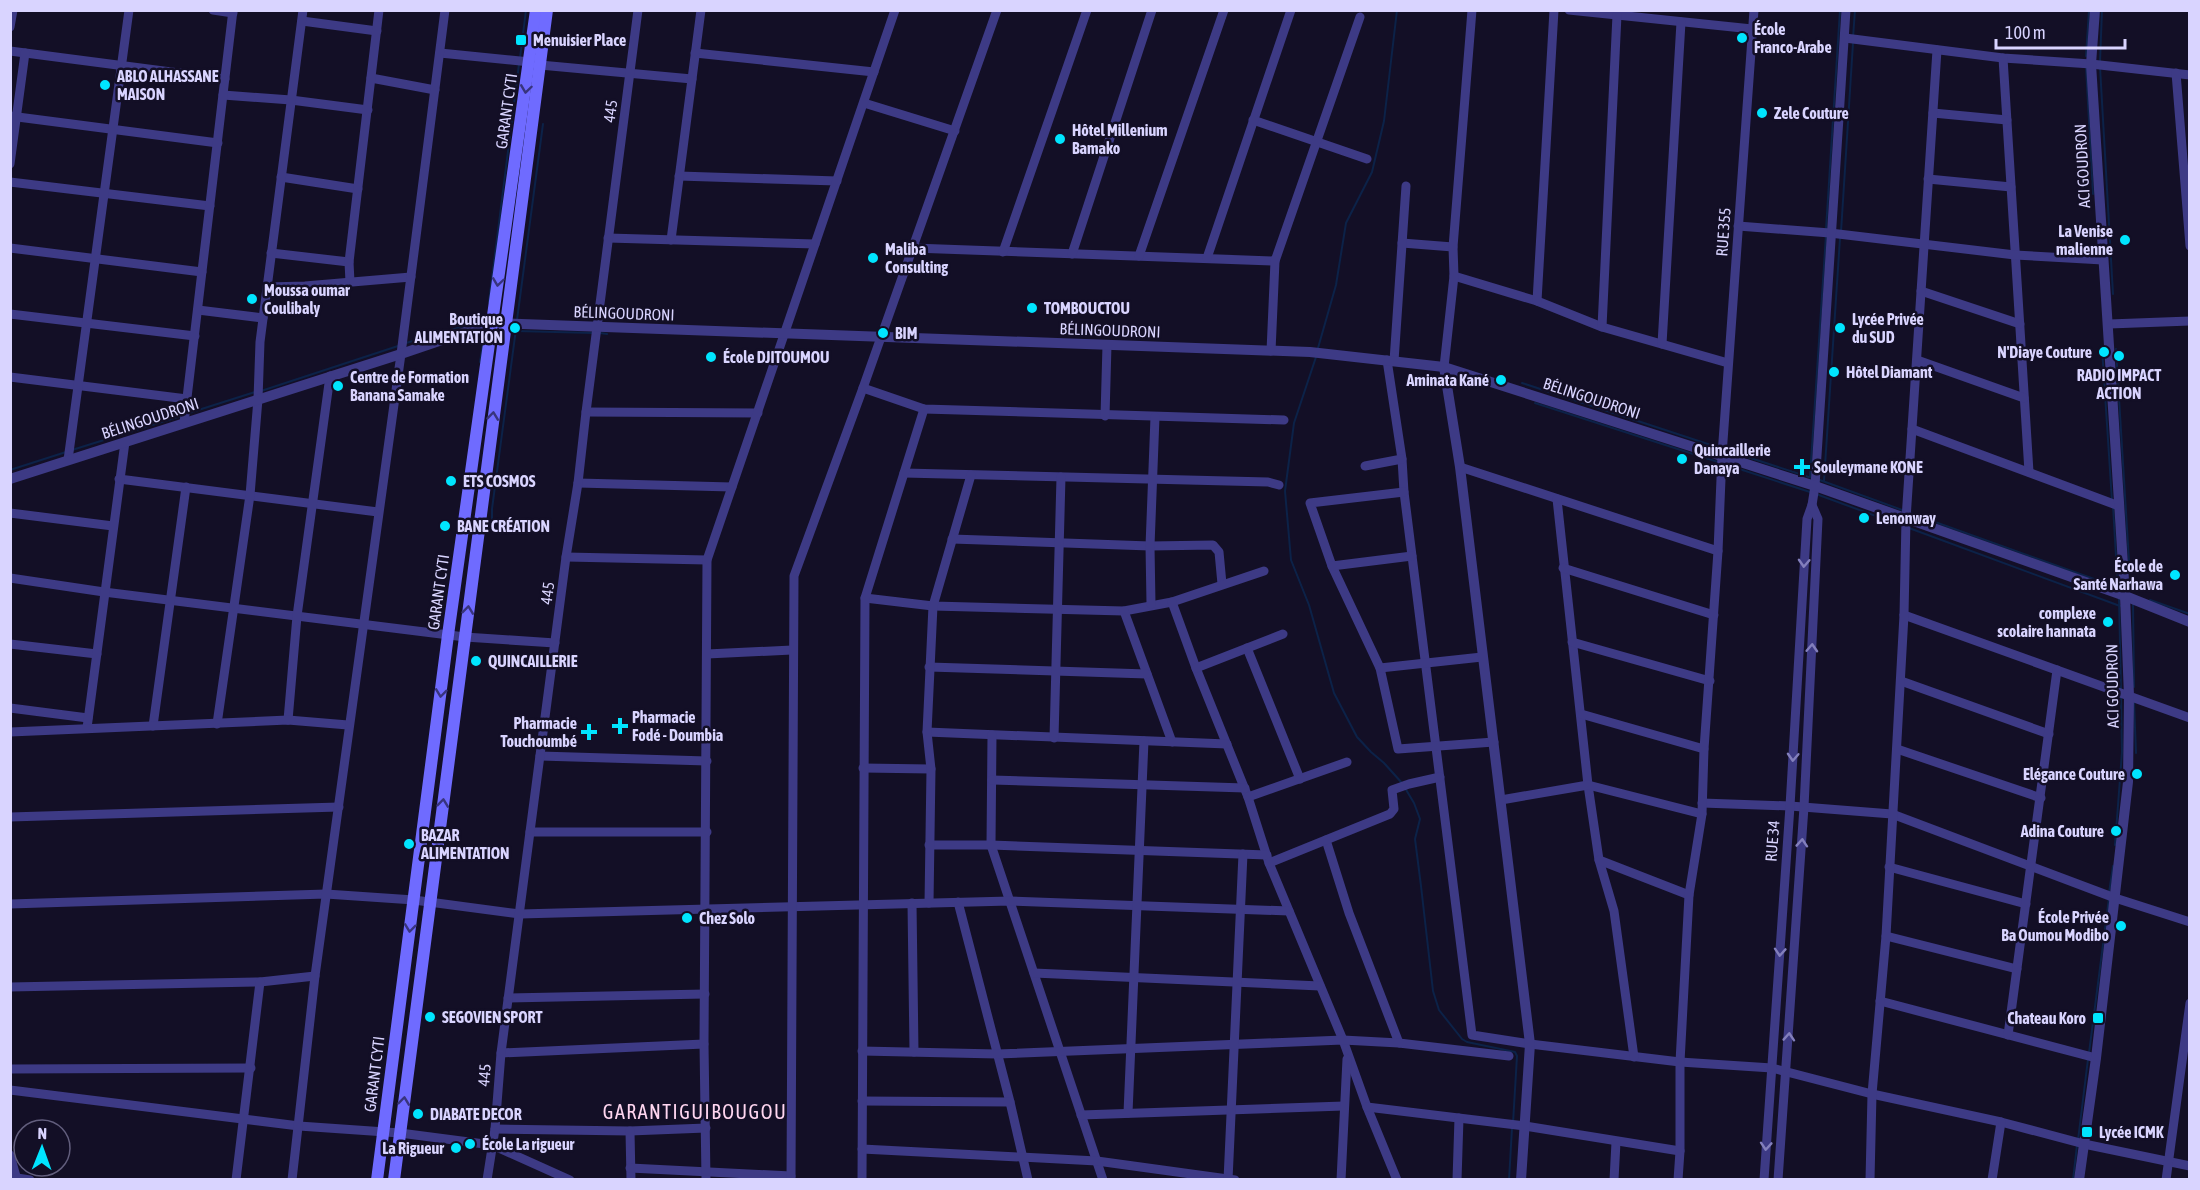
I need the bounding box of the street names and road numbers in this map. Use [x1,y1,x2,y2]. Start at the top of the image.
street label: GARANT CYTI [492,72,520,150]
street label: 445 [600,99,620,123]
street label: ACI GOUDRON [2071,124,2093,208]
street label: RUE 355 [1712,207,1734,257]
street label: BÉLINGOUDRONI [573,302,675,324]
street label: BÉLINGOUDRONI [1059,319,1161,341]
street label: BÉLINGOUDRONI [1541,374,1643,422]
street label: BÉLINGOUDRONI [99,394,201,442]
street label: GARANT CYTI [424,553,452,631]
street label: 445 [537,581,557,605]
street label: ACI GOUDRON [2102,644,2122,728]
street label: RUE 34 [1762,820,1782,862]
street label: GARANT CYTI [360,1035,388,1113]
street label: 445 [474,1063,494,1087]

